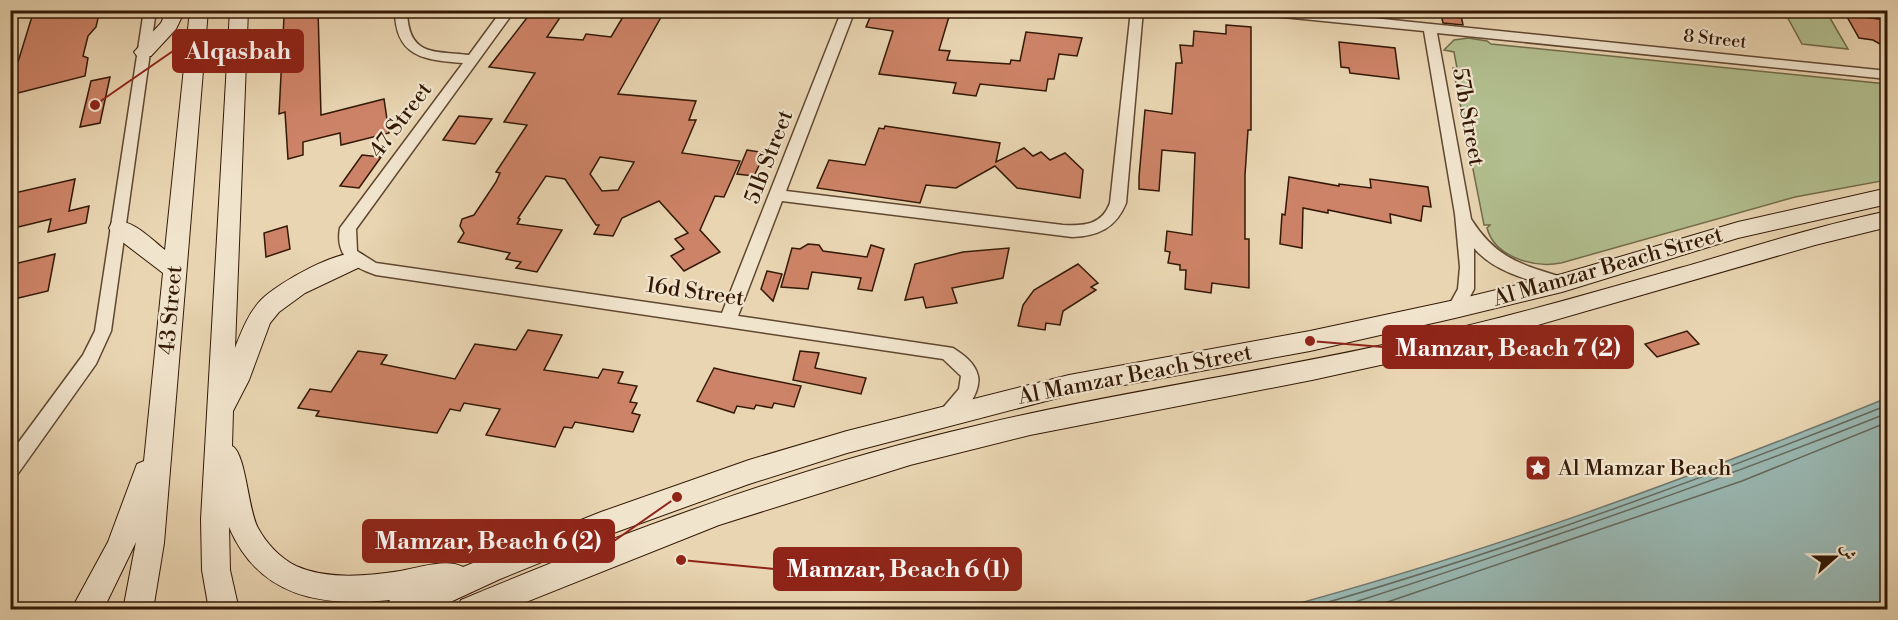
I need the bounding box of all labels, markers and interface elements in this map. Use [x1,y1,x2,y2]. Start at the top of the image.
street label: 8 Street [1682,24,1748,54]
callout: Alqasbah [173,30,303,72]
text: Alqasbah [184,37,291,67]
street label: 57b Street [1446,66,1490,168]
street label: 47 Street [364,77,438,163]
street label: 51b Street [739,106,799,208]
street label: Al Mamzar Beach Street [1489,221,1726,313]
street label: 43 Street [154,264,188,356]
street label: 16d Street [644,272,746,312]
callout: Mamzar, Beach 7 (2) [1383,326,1633,368]
text: Mamzar, Beach 7 (2) [1395,334,1621,364]
street label: Al Mamzar Beach Street [1015,339,1254,411]
place icon: Al Mamzar Beach [1523,453,1553,483]
place label: Al Mamzar Beach [1557,455,1731,482]
callout: Mamzar, Beach 6 (2) [363,520,614,562]
text: Mamzar, Beach 6 (2) [375,527,601,557]
north arrow [1805,527,1865,587]
text: ش [1836,541,1860,563]
callout: Mamzar, Beach 6 (1) [774,548,1021,590]
text: Mamzar, Beach 6 (1) [786,555,1010,585]

